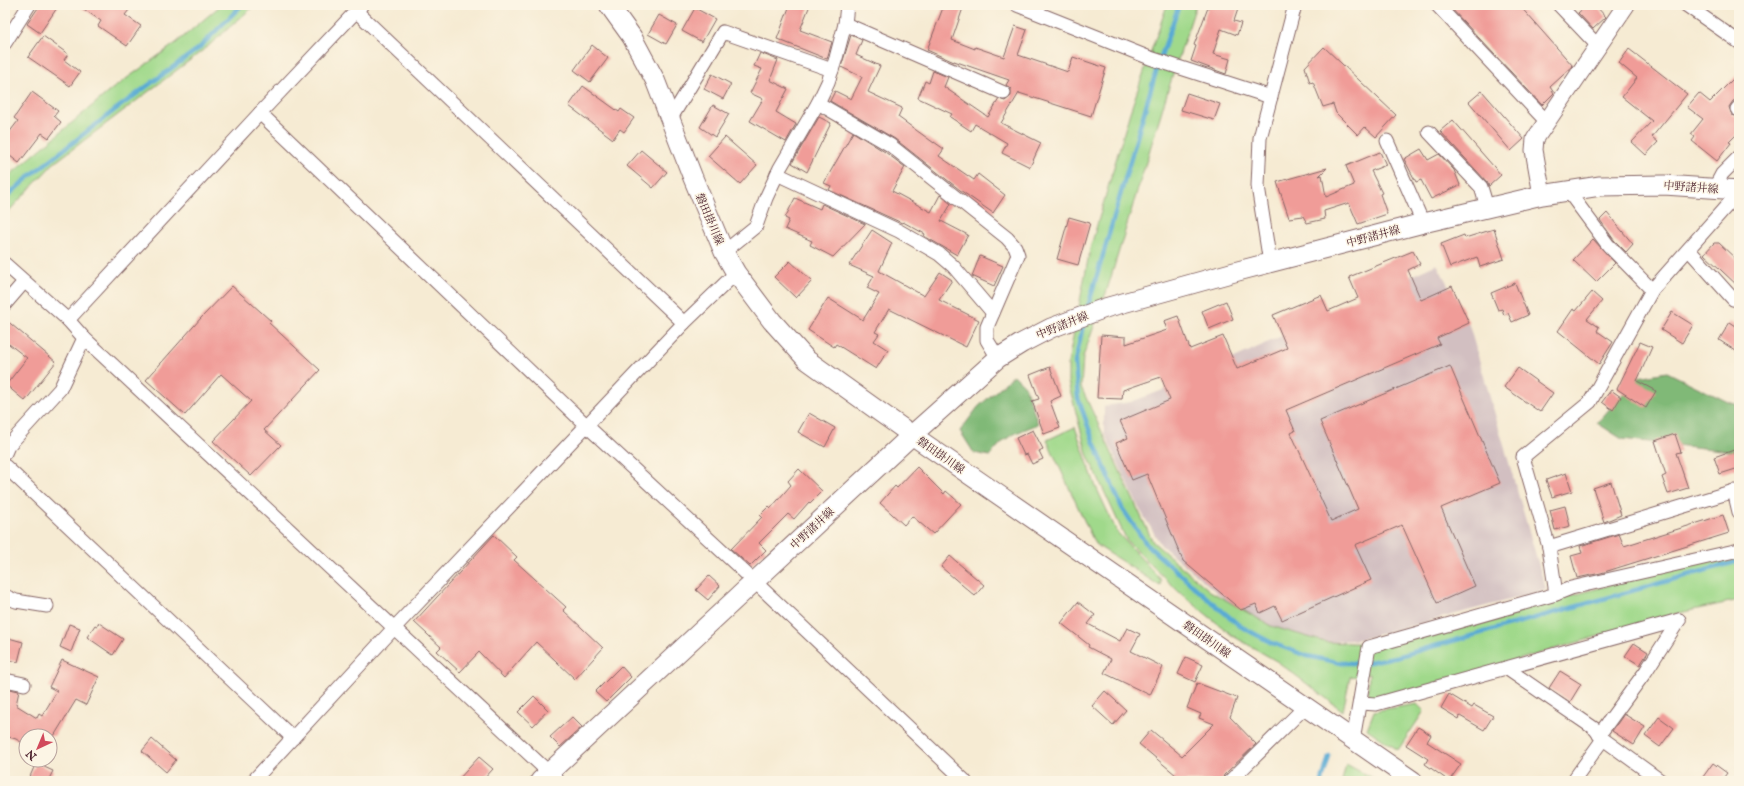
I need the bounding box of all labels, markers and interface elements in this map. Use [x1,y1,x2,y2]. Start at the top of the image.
street label: 中野諸井線 [1663,179,1719,197]
street label: 磐田掛川線 [692,191,726,247]
street label: 中野諸井線 [1345,223,1402,251]
street label: 中野諸井線 [1034,309,1090,343]
street label: 磐田掛川線 [914,434,967,477]
street label: 中野諸井線 [788,505,838,553]
street label: 磐田掛川線 [1180,618,1233,661]
north arrow [18,728,58,768]
text: N [23,746,41,764]

